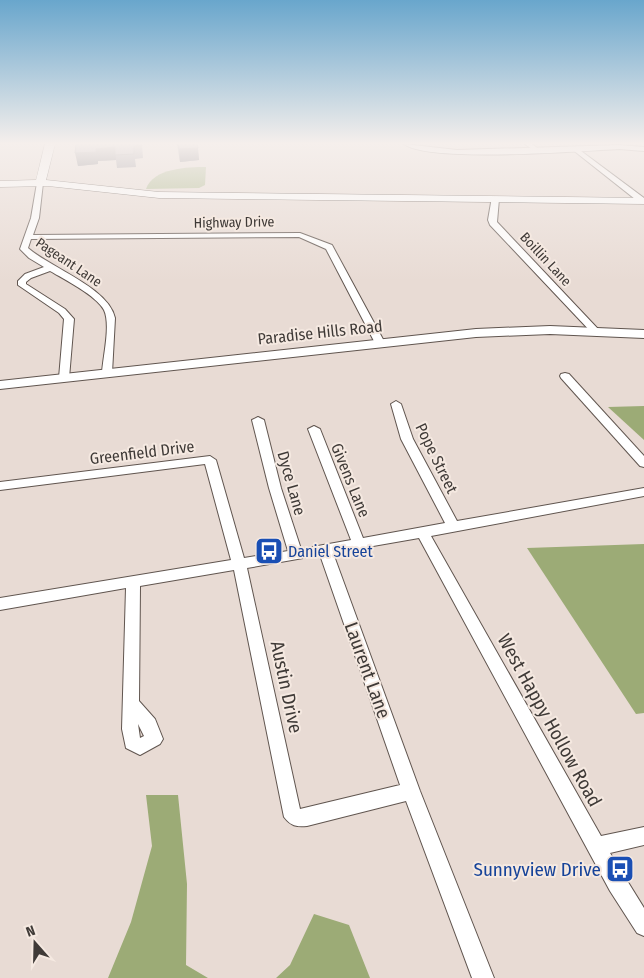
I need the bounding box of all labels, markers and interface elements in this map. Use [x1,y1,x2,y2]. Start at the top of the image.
street label: Highway Drive [193,213,275,232]
street label: Boillin Lane [516,229,575,290]
street label: Pageant Lane [33,234,105,291]
street label: Paradise Hills Road [257,316,383,348]
street label: Pope Street [411,420,462,497]
street label: Greenfield Drive [89,437,196,468]
street label: Givens Lane [327,440,374,520]
street label: Dyce Lane [273,449,310,517]
bus stop icon: Daniel Street [254,536,284,566]
place label: Daniel Street [288,542,373,561]
street label: Laurent Lane [340,619,396,721]
street label: West Happy Hollow Road [493,630,607,811]
street label: Austin Drive [266,639,308,735]
bus stop icon: Sunnyview Drive [605,854,635,884]
place label: Sunnyview Drive [474,858,601,881]
north arrow [10,918,60,968]
text: N [24,922,38,941]

